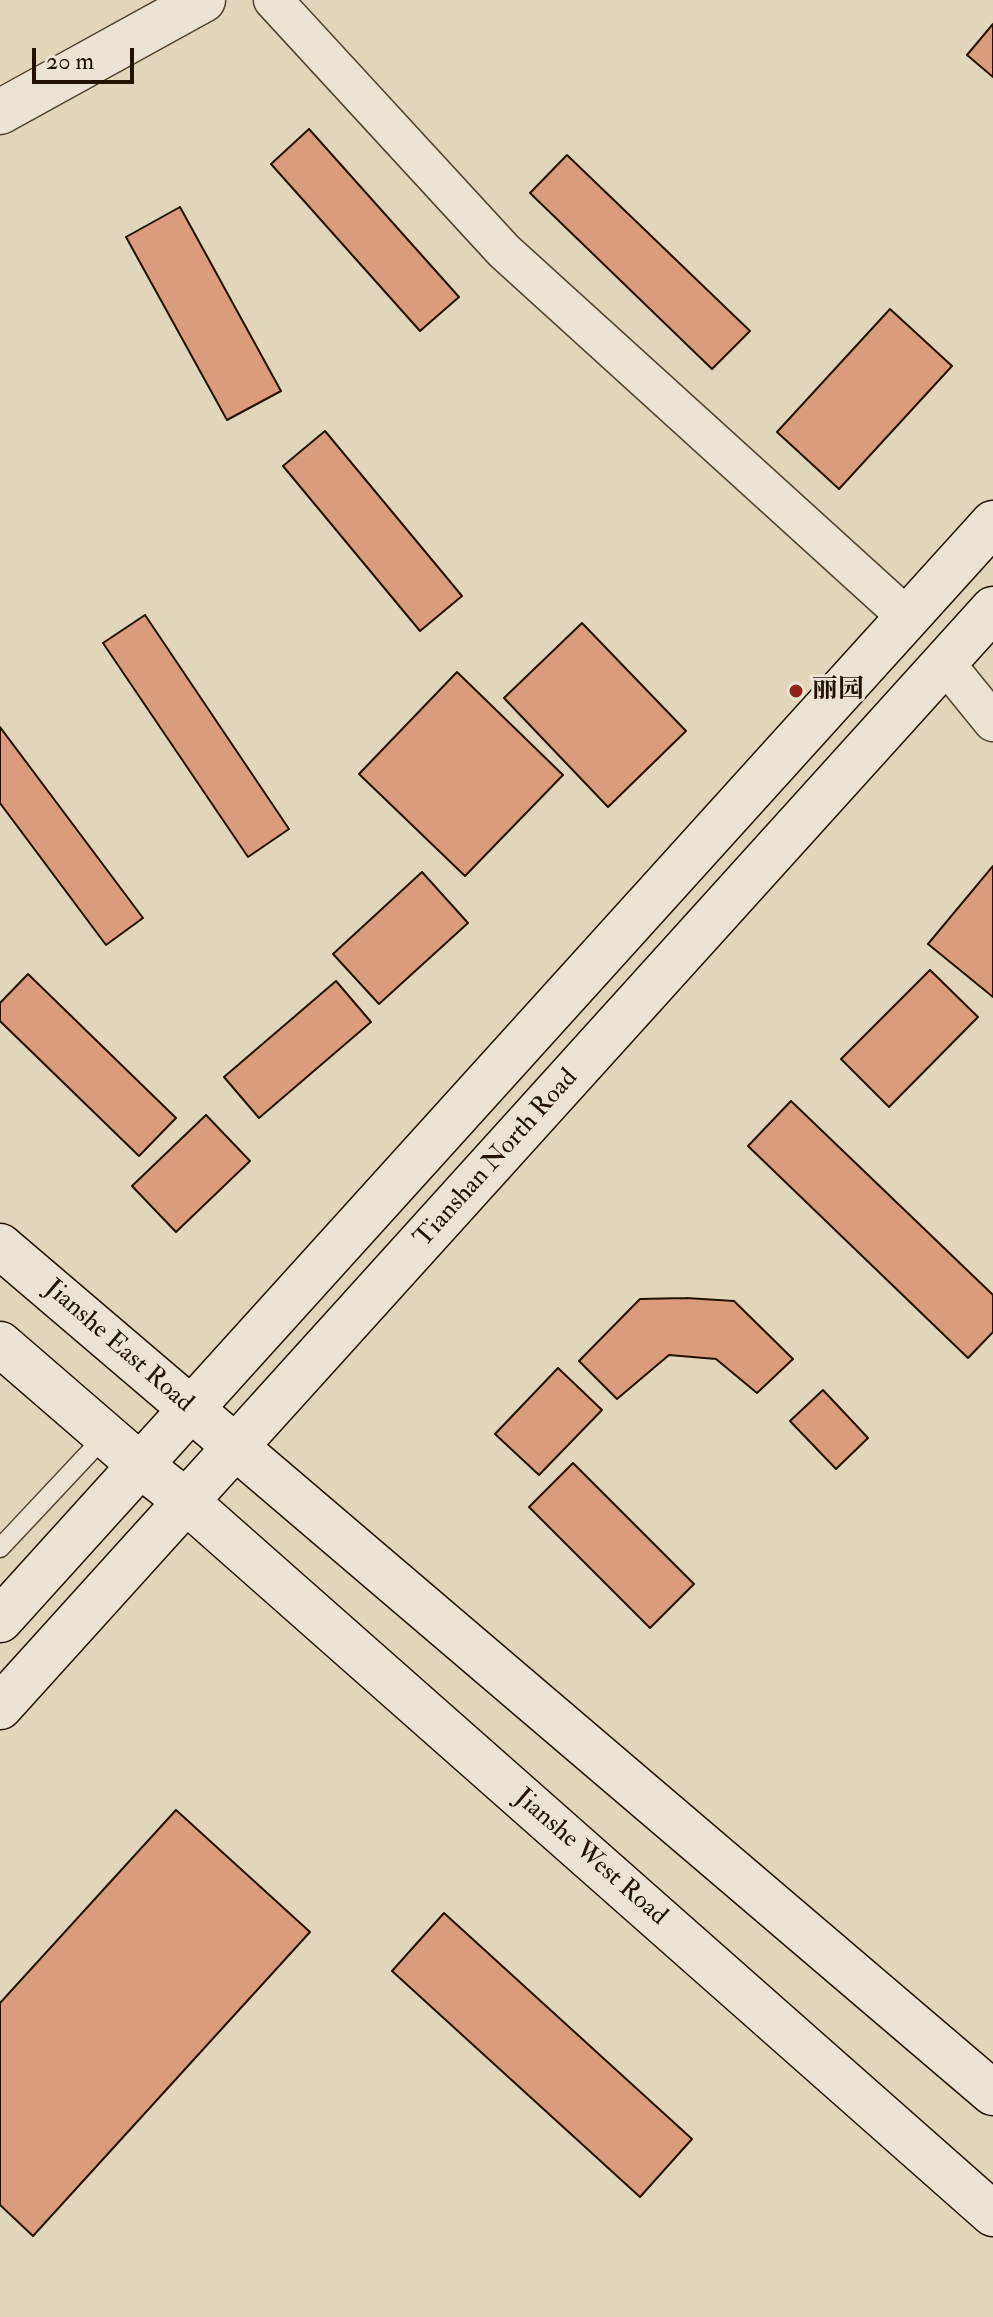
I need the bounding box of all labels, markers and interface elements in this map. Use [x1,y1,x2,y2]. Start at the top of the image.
scale bar [36,32,138,82]
text: 20 m [46,46,94,77]
place label: 丽园 [812,675,864,707]
marker: 丽园 [787,682,805,700]
street label: Tianshan North Road [409,1064,585,1254]
street label: Jianshe East Road [37,1274,199,1420]
street label: Jianshe West Road [507,1783,673,1933]

